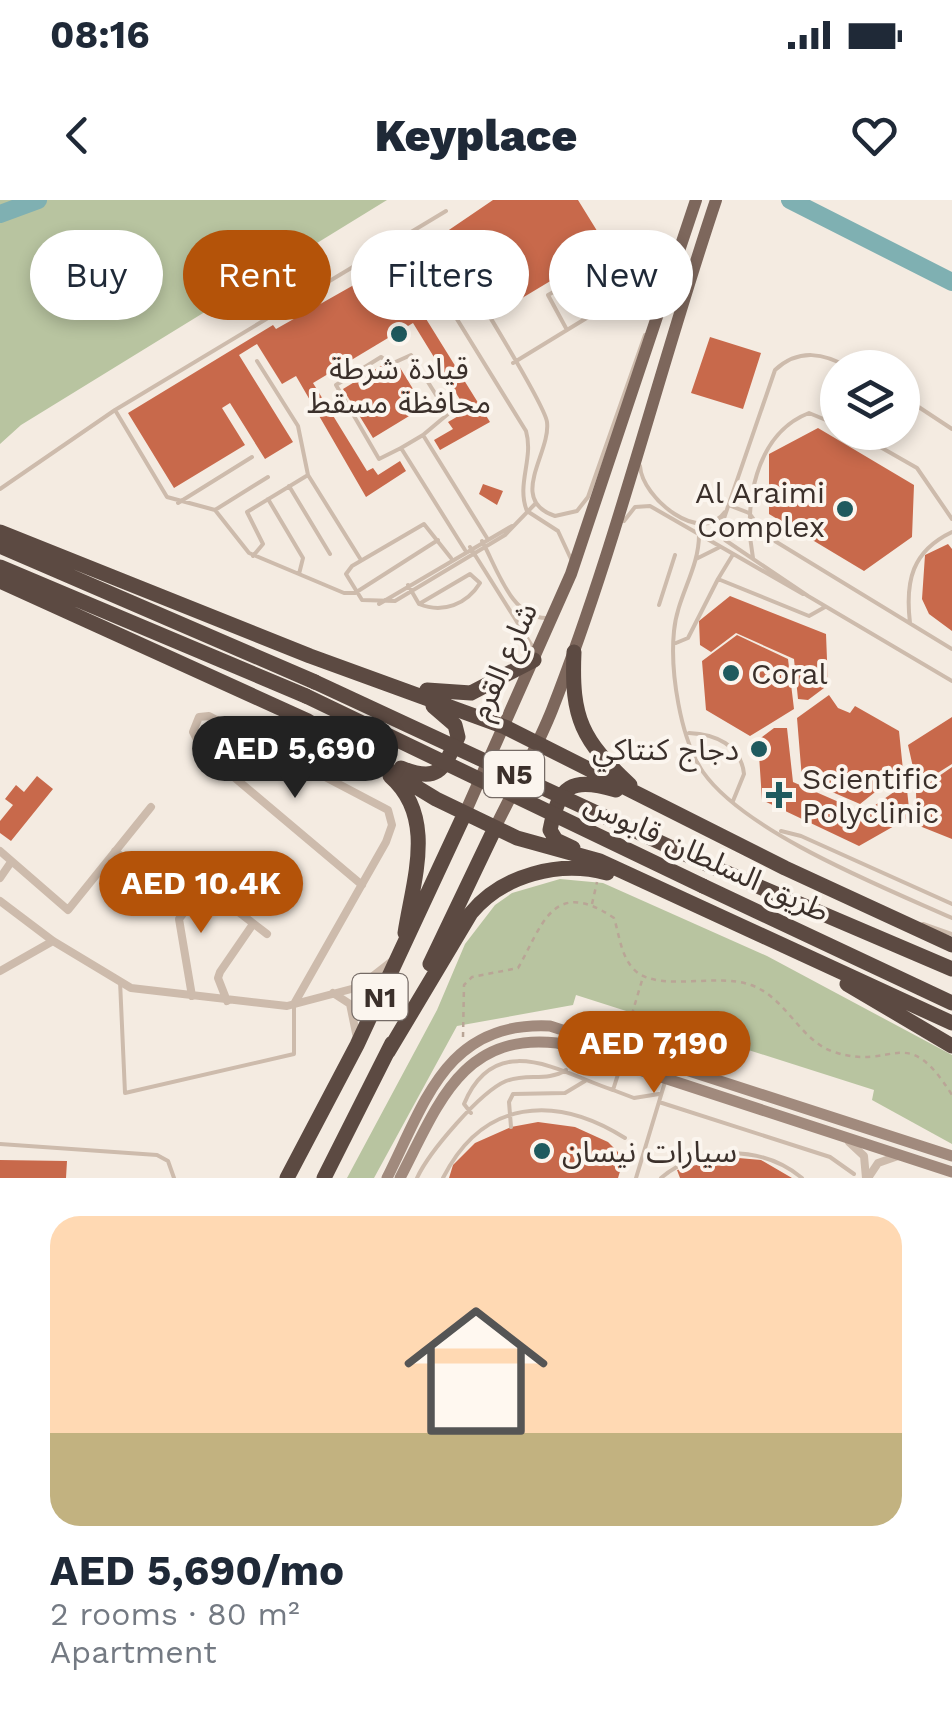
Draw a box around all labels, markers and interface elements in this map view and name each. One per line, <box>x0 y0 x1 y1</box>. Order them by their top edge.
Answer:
text: 08:16 <box>50 13 150 57</box>
icon: back <box>50 108 105 163</box>
icon: heart <box>847 108 902 163</box>
text: Keyplace <box>375 109 577 162</box>
chip: Buy <box>30 230 163 320</box>
chip: Rent <box>183 230 331 320</box>
chip: Filters <box>351 230 529 320</box>
chip: New <box>549 230 693 320</box>
marker: قيادة شرطة محافظة مسقط <box>388 323 410 345</box>
map controls <box>820 350 920 450</box>
button: layers <box>820 350 920 450</box>
place label: قيادة شرطة محافظة مسقط <box>307 351 491 420</box>
place label: Al Araimi Complex <box>695 475 825 544</box>
marker: Al Araimi Complex <box>834 498 856 520</box>
street label: شارع القرم <box>462 597 549 727</box>
place label: Coral <box>751 656 828 691</box>
marker: Coral <box>720 662 742 684</box>
pin: AED 5,690 <box>181 716 409 801</box>
text: AED 5,690 <box>214 729 376 767</box>
place label: دجاج كنتاكي <box>592 732 739 772</box>
marker: دجاج كنتاكي <box>748 738 770 760</box>
road number: N5 <box>484 751 544 797</box>
place label: Scientific Polyclinic <box>802 761 939 830</box>
marker: Scientific Polyclinic <box>766 782 792 808</box>
street label: طريق السلطان قابوس <box>579 785 835 930</box>
pin: AED 10.4K <box>87 851 315 936</box>
text: AED 10.4K <box>121 864 281 902</box>
road number: N1 <box>352 974 408 1020</box>
pin: AED 7,190 <box>540 1011 768 1096</box>
text: AED 7,190 <box>580 1024 728 1062</box>
place label: سيارات نيسان <box>562 1134 737 1169</box>
marker: سيارات نيسان <box>531 1140 553 1162</box>
icon: home <box>386 1281 566 1461</box>
text: AED 5,690/mo <box>50 1546 344 1595</box>
text: 2 rooms · 80 m² <box>50 1595 300 1633</box>
text: Apartment <box>50 1633 217 1671</box>

